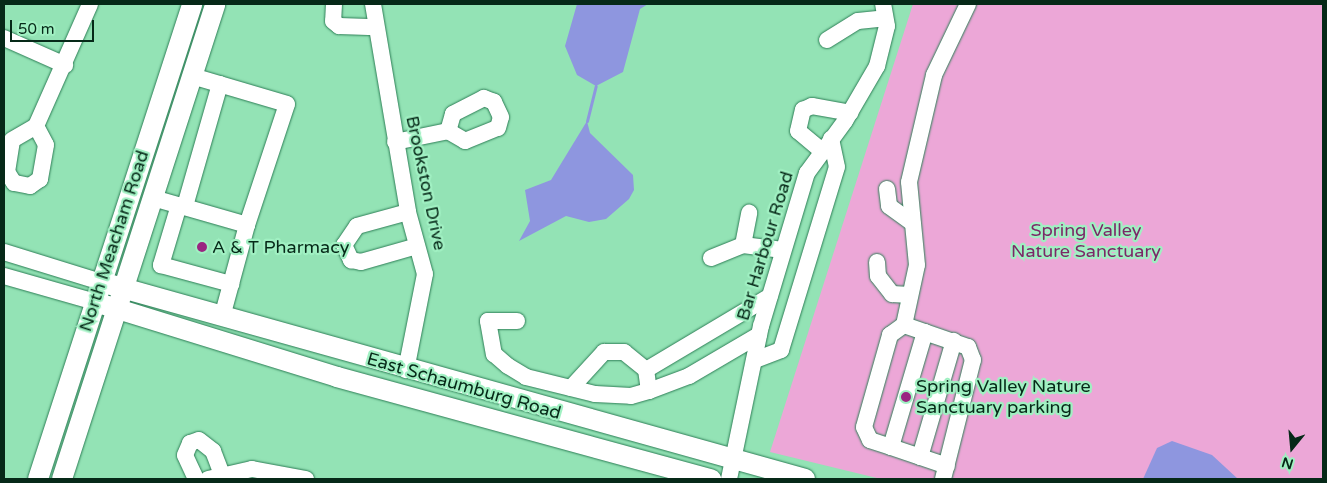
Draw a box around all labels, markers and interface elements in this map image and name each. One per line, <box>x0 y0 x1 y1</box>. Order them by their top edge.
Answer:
scale bar <box>12 10 96 42</box>
text: 50 m <box>18 20 55 38</box>
street label: Brookston Drive <box>401 114 451 252</box>
street label: North Meacham Road <box>75 148 153 334</box>
street label: Bar Harbour Road <box>732 169 798 323</box>
park label: Spring Valley Nature Sanctuary <box>1011 220 1161 262</box>
place label: A & T Pharmacy <box>212 236 349 258</box>
marker: A & T Pharmacy <box>196 241 208 253</box>
street label: East Schaumburg Road <box>364 348 564 424</box>
place label: Spring Valley Nature Sanctuary parking <box>916 376 1091 418</box>
marker: Spring Valley Nature Sanctuary parking <box>900 391 912 403</box>
north arrow <box>1267 423 1317 473</box>
text: N <box>1280 453 1295 473</box>

